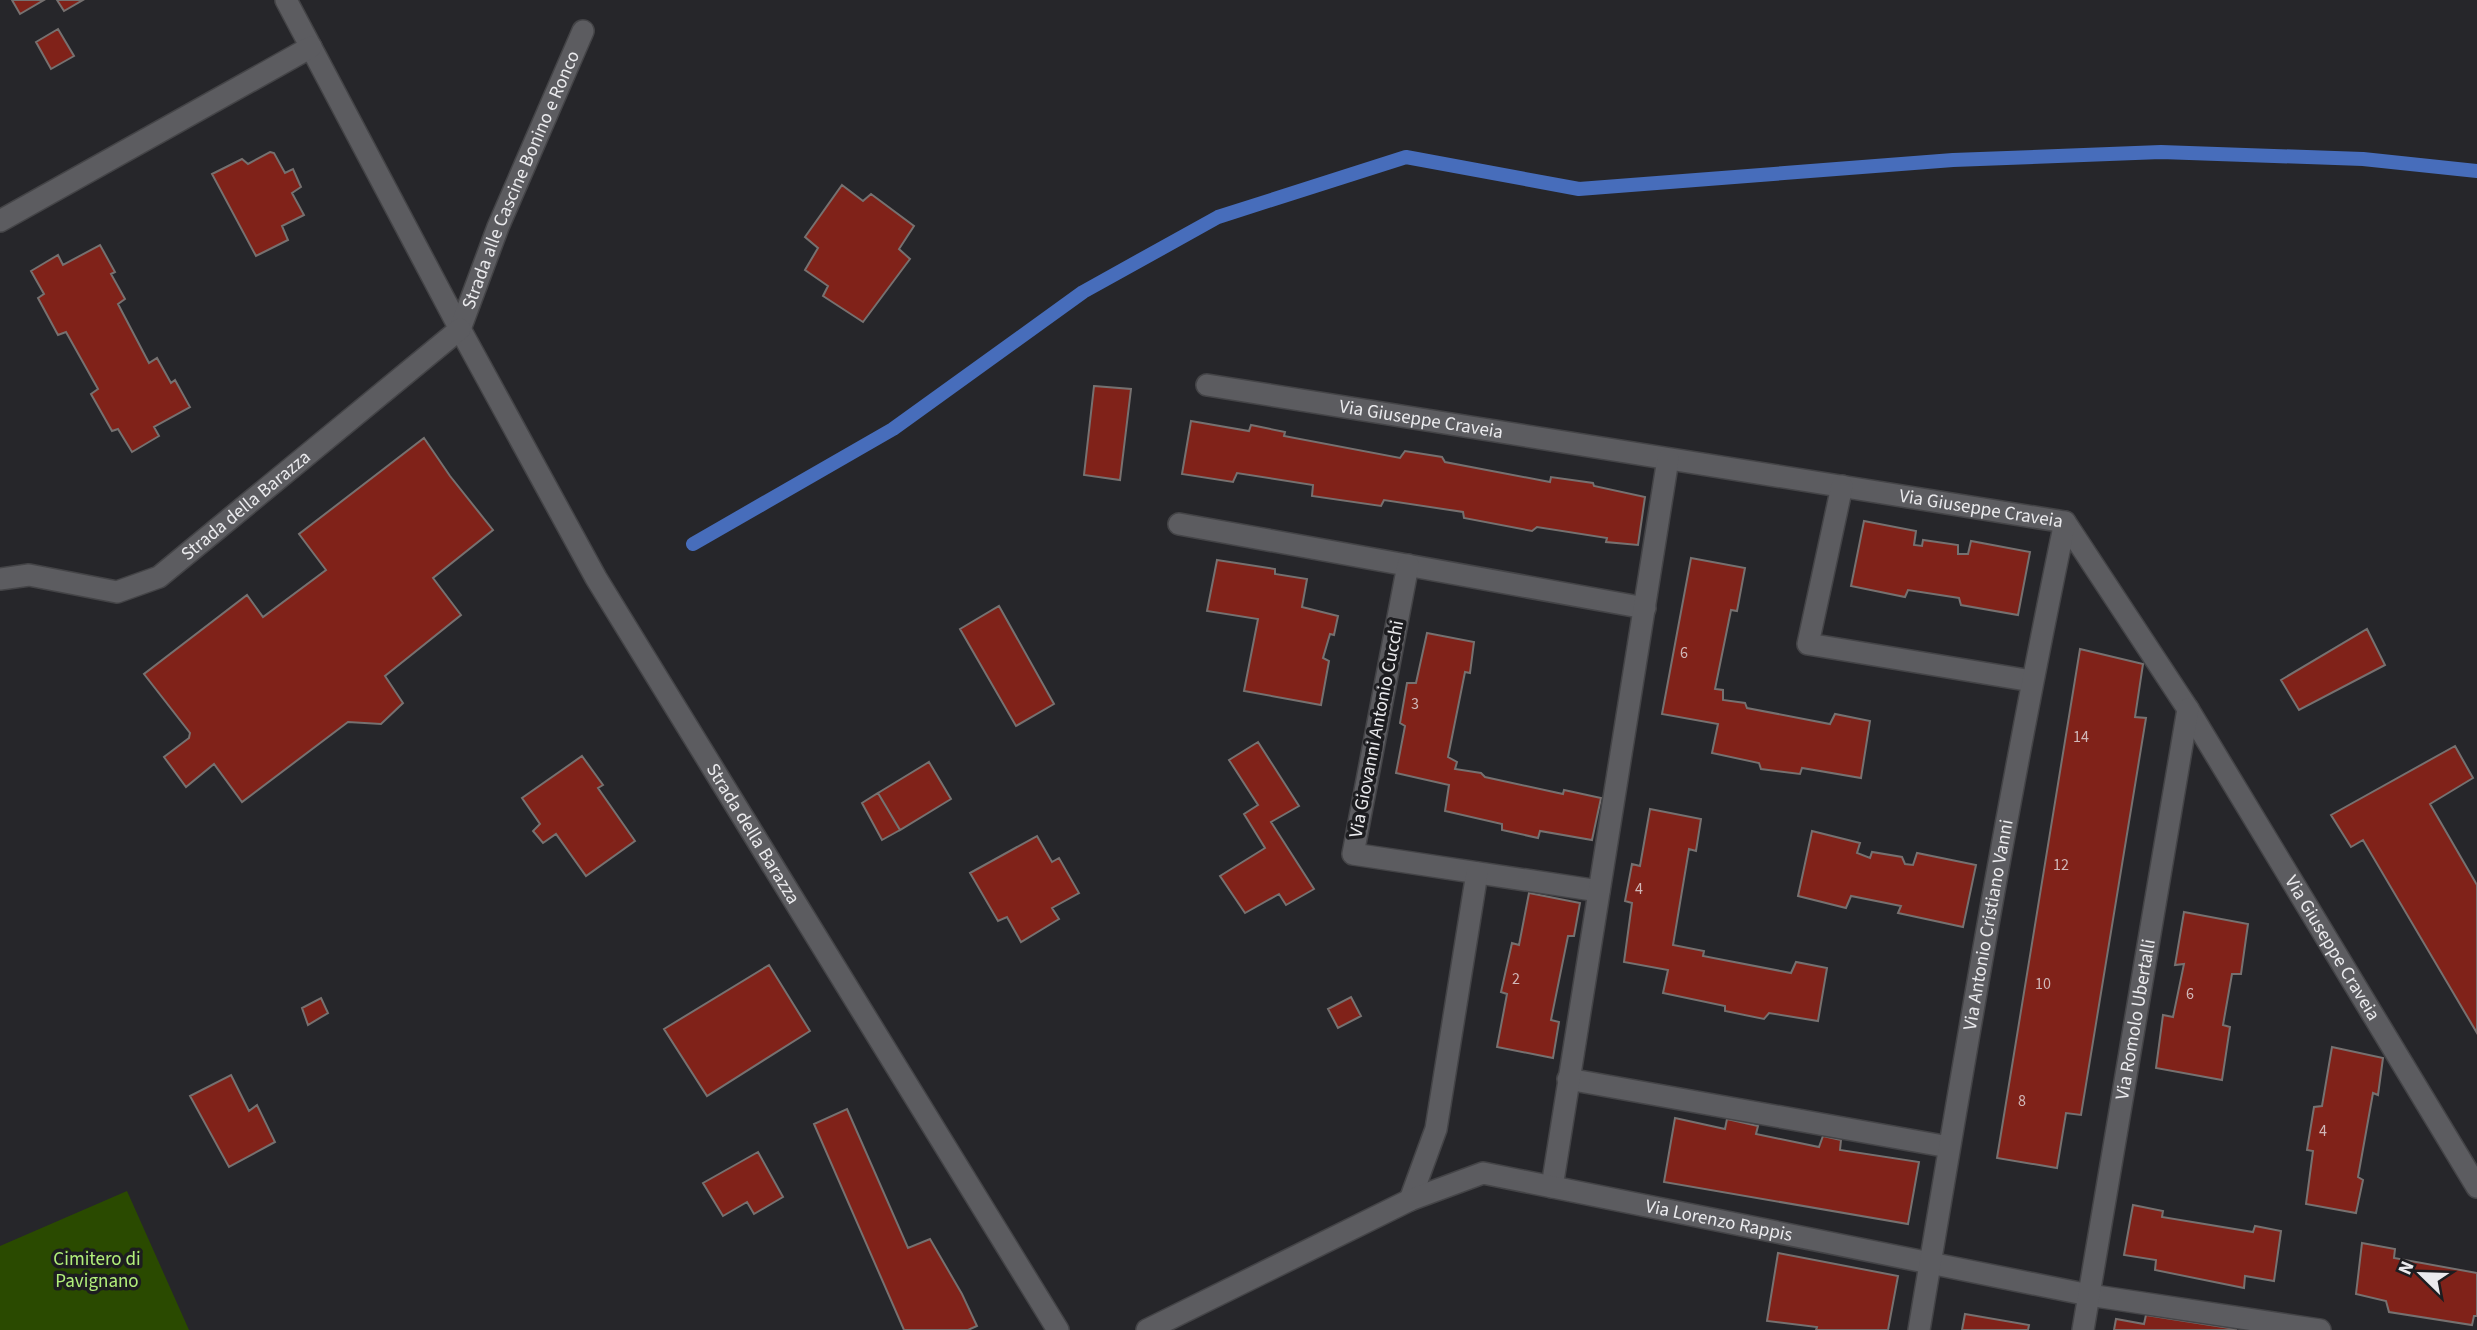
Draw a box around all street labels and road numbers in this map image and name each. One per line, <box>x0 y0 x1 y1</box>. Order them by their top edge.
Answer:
street label: Strada alle Cascine Bonino e Ronco <box>455 46 586 313</box>
street label: Via Giuseppe Craveia <box>1337 393 1505 446</box>
street label: Strada della Barazza <box>175 444 316 567</box>
street label: Via Giuseppe Craveia <box>1897 482 2065 535</box>
street label: Via Giovanni Antonio Cucchi <box>1343 618 1411 840</box>
street label: Strada della Barazza <box>700 758 807 909</box>
street label: Via Antonio Cristiano Vanni <box>1956 817 2020 1032</box>
street label: Via Giuseppe Craveia <box>2278 870 2387 1026</box>
street label: Via Romolo Ubertalli <box>2109 937 2162 1102</box>
street label: Via Lorenzo Rappis <box>1643 1193 1795 1249</box>

